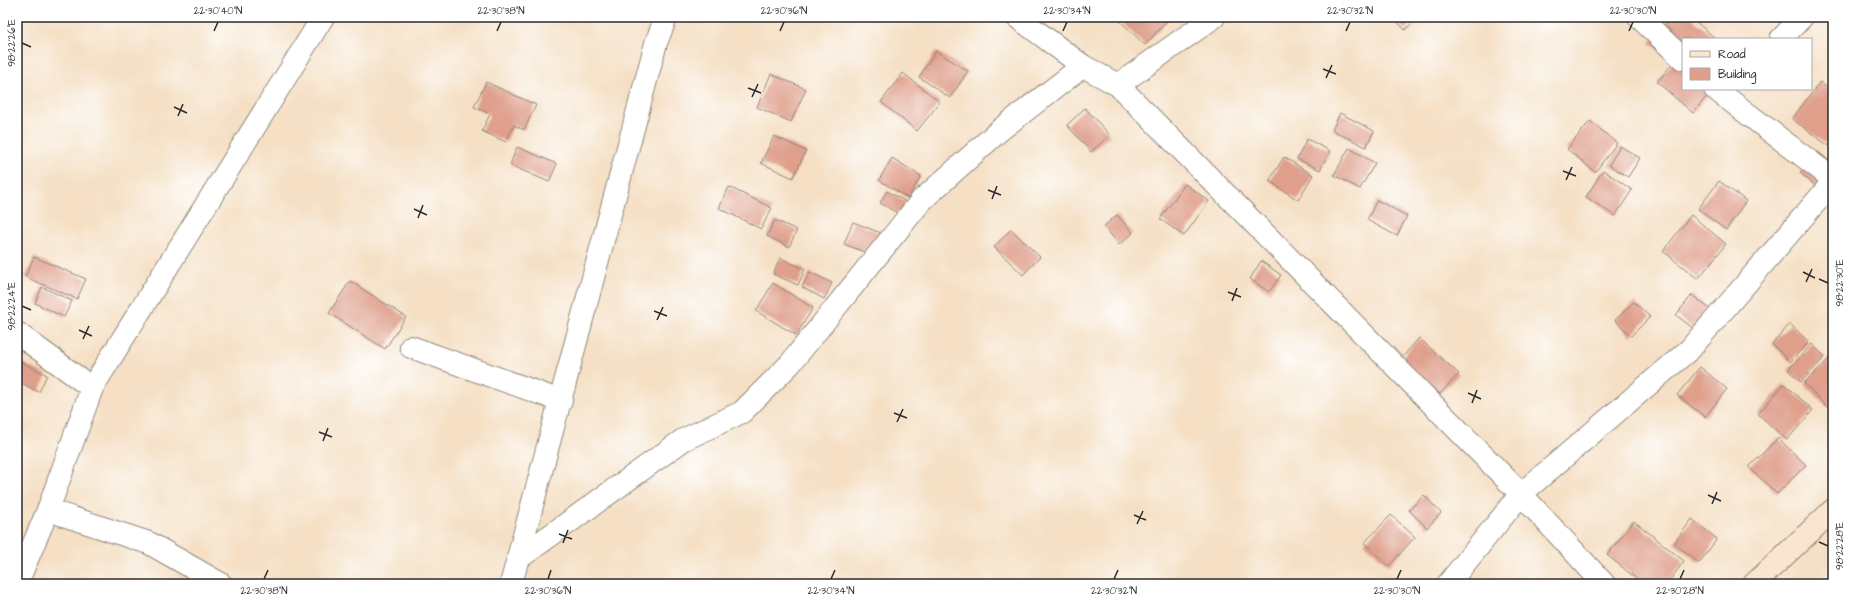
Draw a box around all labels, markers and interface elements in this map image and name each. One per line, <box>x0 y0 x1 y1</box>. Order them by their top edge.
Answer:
text: 22°30'40"N <box>194 4 242 18</box>
text: 22°30'38"N <box>478 4 524 18</box>
text: 22°30'36"N <box>761 4 807 18</box>
text: 22°30'34"N <box>1043 4 1091 18</box>
text: 22°30'32"N <box>1327 4 1373 18</box>
text: 22°30'30"N <box>1610 4 1656 18</box>
text: 98°22'26"E <box>5 19 19 67</box>
legend <box>1682 38 1812 90</box>
text: Road <box>1718 46 1746 63</box>
text: Building <box>1718 66 1756 84</box>
text: 98°22'30"E <box>1833 259 1847 307</box>
text: 98°22'24"E <box>5 282 19 330</box>
text: 98°22'28"E <box>1833 522 1847 570</box>
text: 22°30'38"N <box>241 584 287 598</box>
text: 22°30'36"N <box>525 584 571 598</box>
text: 22°30'34"N <box>807 584 855 598</box>
text: 22°30'32"N <box>1091 584 1137 598</box>
text: 22°30'30"N <box>1374 584 1420 598</box>
text: 22°30'28"N <box>1656 584 1704 598</box>

